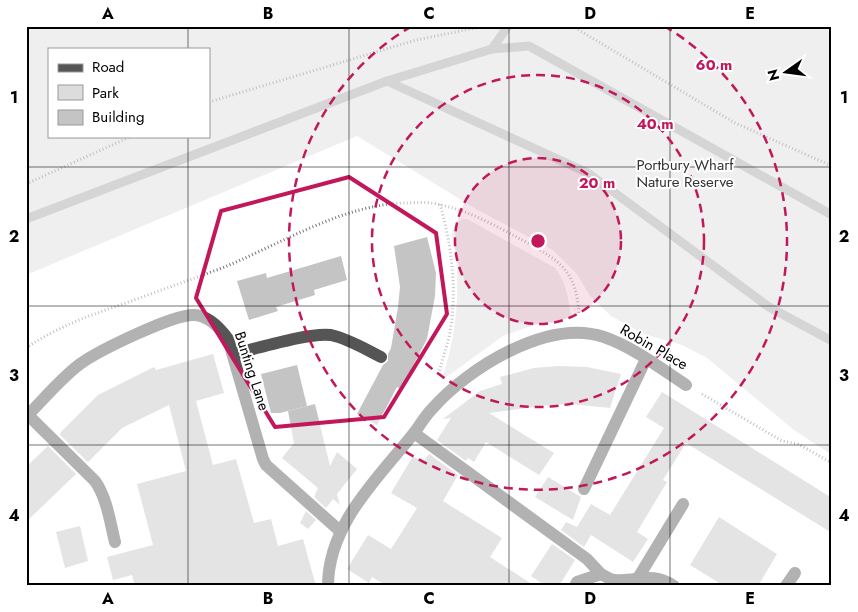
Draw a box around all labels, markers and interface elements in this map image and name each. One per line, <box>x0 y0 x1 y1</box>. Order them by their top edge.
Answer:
text: A <box>101 2 114 25</box>
text: B <box>263 2 273 25</box>
text: C <box>423 2 435 25</box>
text: D <box>584 2 596 25</box>
text: E <box>745 2 755 25</box>
legend <box>48 48 210 138</box>
north arrow <box>760 48 810 98</box>
text: 60 m <box>696 54 732 76</box>
text: Road <box>92 56 124 78</box>
text: N <box>762 67 784 83</box>
text: Park <box>92 82 119 104</box>
text: 1 <box>10 86 18 109</box>
text: 1 <box>840 86 848 109</box>
text: Building <box>92 106 144 128</box>
text: 40 m <box>636 113 674 135</box>
park label: Portbury Wharf Nature Reserve <box>636 154 734 193</box>
text: 20 m <box>579 172 615 194</box>
text: 2 <box>9 225 19 248</box>
text: 2 <box>839 225 849 248</box>
centre of rings <box>529 232 547 250</box>
street label: Robin Place <box>616 319 692 375</box>
street label: Bunting Lane <box>229 329 275 414</box>
text: 3 <box>9 364 19 387</box>
text: 3 <box>839 364 849 387</box>
text: 4 <box>8 504 20 527</box>
text: 4 <box>838 504 850 527</box>
text: A <box>101 587 114 610</box>
text: B <box>263 587 273 610</box>
text: C <box>423 587 435 610</box>
text: D <box>584 587 596 610</box>
text: E <box>745 587 755 610</box>

